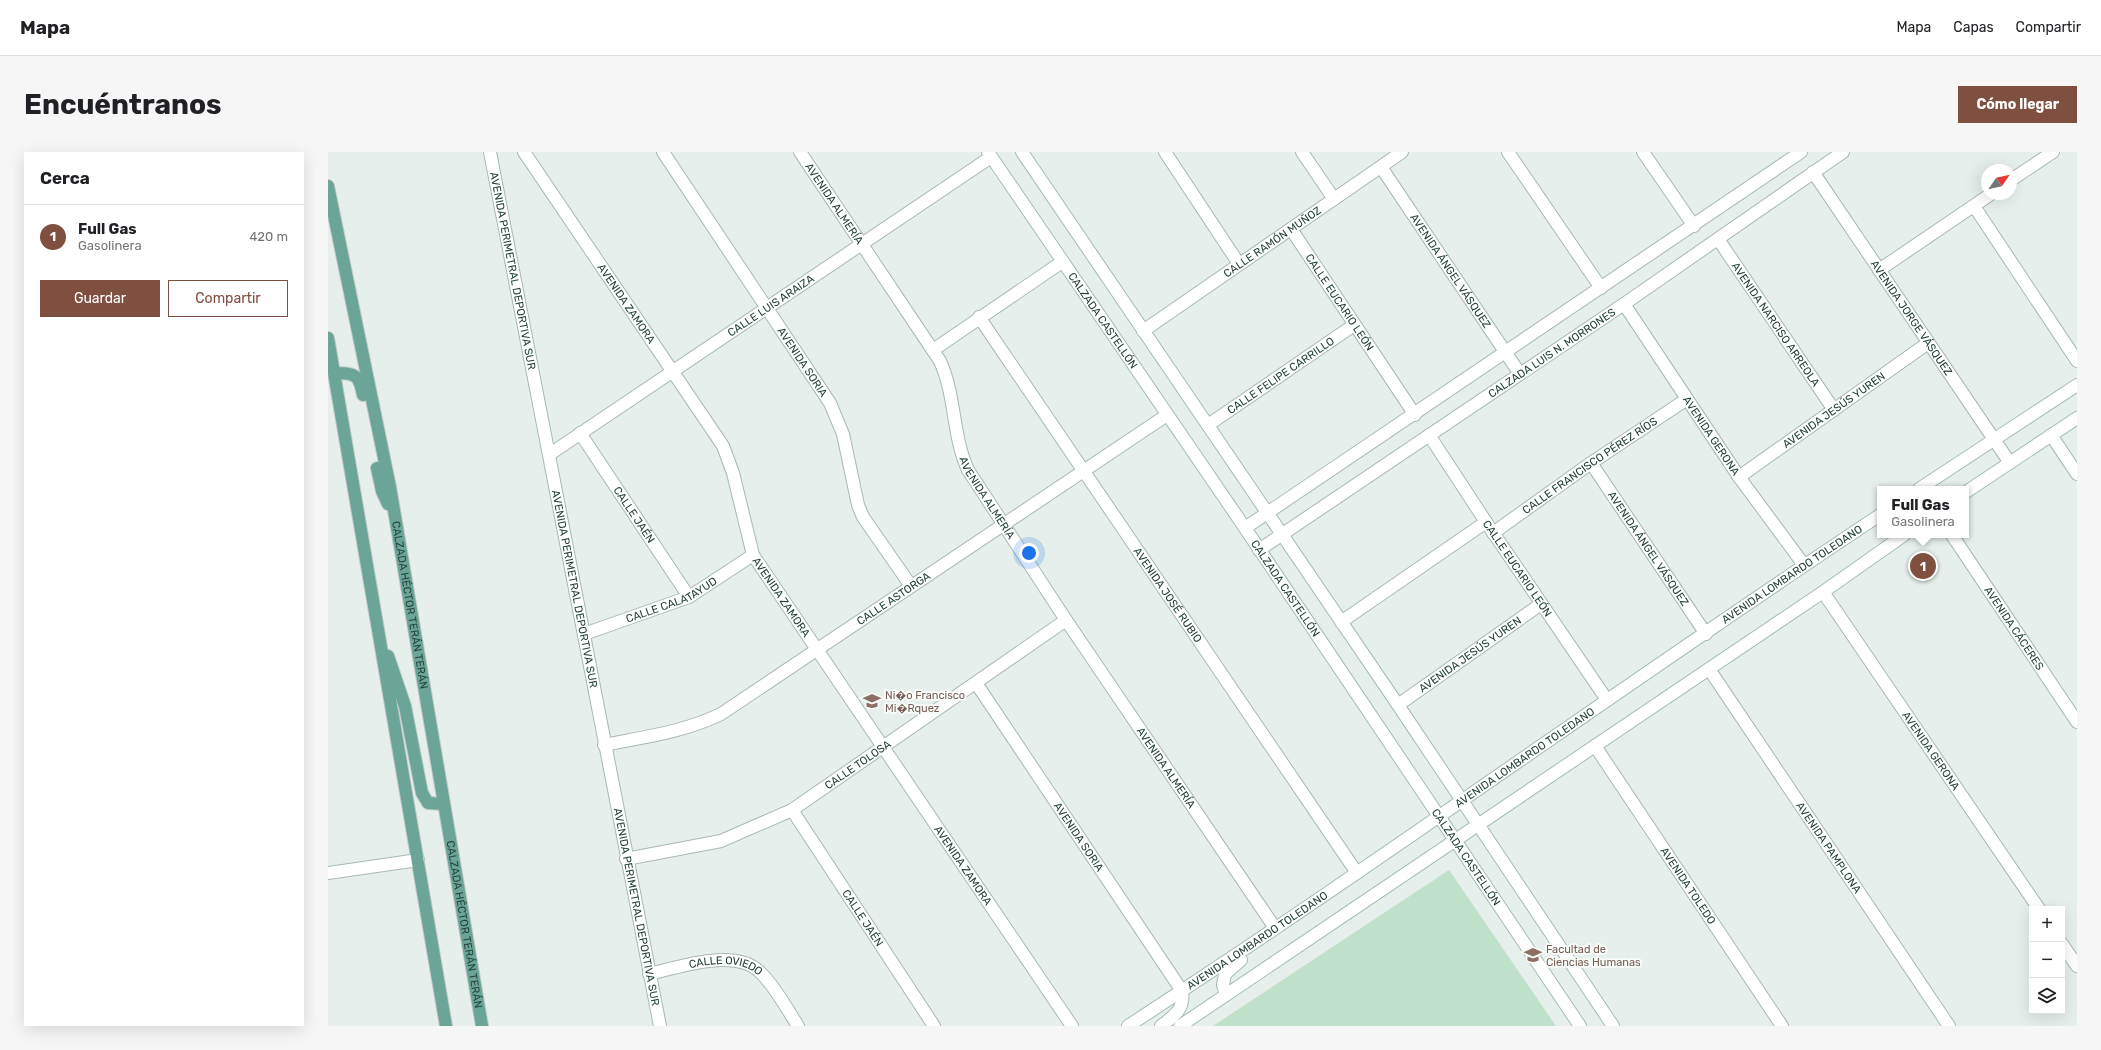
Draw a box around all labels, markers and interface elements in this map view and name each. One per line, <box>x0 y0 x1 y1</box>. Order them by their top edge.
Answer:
text: Mapa <box>20 16 70 39</box>
text: Mapa <box>1896 19 1931 36</box>
text: Capas <box>1953 19 1994 36</box>
text: Compartir <box>2016 19 2081 36</box>
button: Cómo llegar <box>1958 86 2077 123</box>
text: Encuéntranos <box>24 88 222 121</box>
street label: AVENIDA ALMERÍA <box>803 160 867 247</box>
north arrow <box>1981 164 2017 200</box>
text: Cerca <box>40 168 90 188</box>
street label: AVENIDA PERIMETRAL DEPORTIVA SUR <box>488 171 539 371</box>
street label: CALLE RAMÓN MUÑOZ <box>1221 203 1324 280</box>
street label: AVENIDA ÁNGEL VÁSQUEZ <box>1408 211 1494 331</box>
text: Full Gas <box>78 220 137 238</box>
text: 1 <box>50 229 56 244</box>
text: 420 m <box>249 229 288 244</box>
text: Gasolinera <box>78 238 142 253</box>
street label: CALLE EUCARIO LEÓN <box>1303 251 1377 353</box>
street label: AVENIDA JORGE VÁSQUEZ <box>1868 258 1955 378</box>
street label: AVENIDA NARCISO ARREOLA <box>1729 260 1823 389</box>
street label: AVENIDA ZAMORA <box>595 261 658 346</box>
street label: CALZADA CASTELLÓN <box>1066 270 1141 371</box>
street label: CALLE LUIS ARAIZA <box>725 271 817 339</box>
button: Guardar <box>40 280 160 317</box>
button: Compartir <box>168 280 288 317</box>
street label: CALZADA LUIS N. MORRONES <box>1486 305 1618 400</box>
street label: AVENIDA SORIA <box>775 325 831 399</box>
street label: CALLE FELIPE CARRILLO <box>1225 334 1337 417</box>
street label: AVENIDA JESÚS YUREN <box>1780 369 1887 451</box>
street label: AVENIDA GERONA <box>1680 393 1743 478</box>
street label: CALLE FRANCISCO PÉREZ RÍOS <box>1520 414 1660 517</box>
street label: AVENIDA ALMERÍA <box>957 455 1018 542</box>
street label: CALLE JAÉN <box>611 484 658 545</box>
popup <box>1877 486 1969 538</box>
street label: AVENIDA PERIMETRAL DEPORTIVA SUR <box>549 489 601 689</box>
street label: AVENIDA ÁNGEL VÁSQUEZ <box>1605 489 1692 608</box>
text: Full Gas <box>1891 496 1950 514</box>
text: Gasolinera <box>1891 514 1955 529</box>
street label: CALLE EUCARIO LEÓN <box>1480 518 1555 619</box>
street label: CALZADA HÉCTOR TERÁN TERÁN <box>389 520 431 690</box>
street label: AVENIDA LOMBARDO TOLEDANO <box>1719 522 1865 626</box>
street label: CALZADA CASTELLÓN <box>1248 537 1323 639</box>
your location <box>1019 543 1039 563</box>
street label: AVENIDA JOSÉ RUBIO <box>1131 545 1205 645</box>
pin: 1 <box>1910 551 1936 581</box>
street label: AVENIDA ZAMORA <box>750 555 813 640</box>
street label: CALLE ASTORGA <box>854 569 933 628</box>
street label: CALLE CALATAYUD <box>624 574 719 625</box>
street label: AVENIDA CÁCERES <box>1982 584 2047 673</box>
street label: AVENIDA JESÚS YUREN <box>1416 614 1524 695</box>
place label: Ni�o Francisco Mi�Rquez <box>885 689 965 715</box>
school or university icon: Ni�o Francisco Mi�Rquez <box>862 691 882 711</box>
street label: AVENIDA LOMBARDO TOLEDANO <box>1452 705 1597 810</box>
street label: AVENIDA GERONA <box>1900 709 1963 793</box>
street label: AVENIDA ALMERÍA <box>1134 725 1199 811</box>
street label: CALLE TOLOSA <box>822 737 894 792</box>
street label: AVENIDA PAMPLONA <box>1794 799 1865 896</box>
street label: AVENIDA SORIA <box>1051 800 1107 874</box>
street label: CALZADA CASTELLÓN <box>1429 806 1503 908</box>
street label: AVENIDA PERIMETRAL DEPORTIVA SUR <box>611 807 662 1007</box>
street label: AVENIDA ZAMORA <box>932 823 995 908</box>
street label: CALZADA HÉCTOR TERÁN TERÁN <box>444 839 485 1009</box>
street label: AVENIDA TOLEDO <box>1658 845 1719 927</box>
street label: CALLE JAÉN <box>840 887 886 948</box>
street label: AVENIDA LOMBARDO TOLEDANO <box>1184 888 1330 992</box>
map controls <box>2029 906 2065 1014</box>
button: + <box>2029 906 2065 942</box>
button: − <box>2029 942 2065 978</box>
place label: Facultad de Ciencias Humanas <box>1546 943 1641 969</box>
school or university icon: Facultad de Ciencias Humanas <box>1523 945 1543 965</box>
street label: CALLE OVIEDO <box>688 953 765 978</box>
button: layers <box>2029 978 2065 1014</box>

